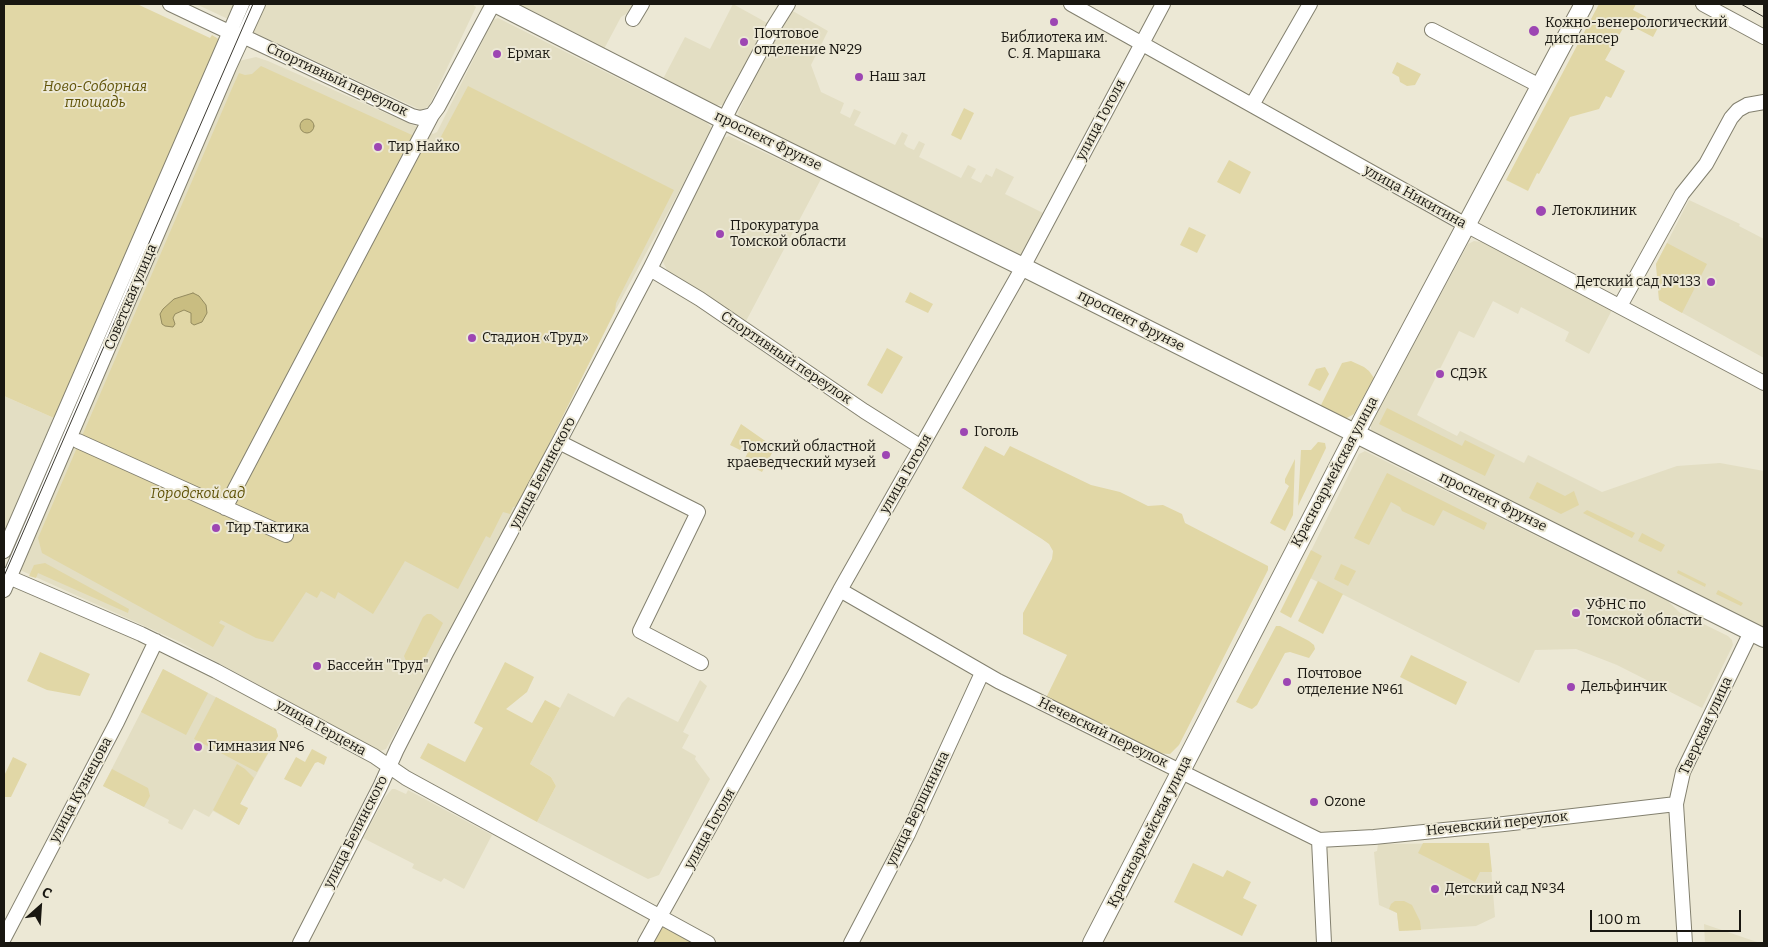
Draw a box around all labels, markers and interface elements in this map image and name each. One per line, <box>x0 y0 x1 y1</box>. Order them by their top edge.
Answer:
place label: Кожно-венерологический диспансер <box>1545 15 1728 48</box>
marker: Библиотека им. С. Я. Маршака <box>1048 16 1060 28</box>
marker: Кожно-венерологический диспансер <box>1527 24 1541 38</box>
place label: Почтовое отделение №29 <box>754 26 862 58</box>
place label: Библиотека им. С. Я. Маршака <box>1001 30 1107 62</box>
marker: Почтовое отделение №29 <box>738 36 750 48</box>
street label: Спортивный переулок <box>263 40 411 120</box>
place label: Ермак <box>507 46 550 62</box>
marker: Ермак <box>491 48 503 60</box>
place label: Наш зал <box>869 69 926 85</box>
marker: Наш зал <box>853 71 865 83</box>
street label: улица Гоголя <box>1073 77 1129 163</box>
park label: Ново-Соборная площадь <box>43 79 147 111</box>
street label: проспект Фрунзе <box>711 108 825 174</box>
place label: Тир Найко <box>388 139 460 155</box>
marker: Тир Найко <box>372 141 384 153</box>
street label: улица Никитина <box>1361 162 1469 232</box>
place label: Летоклиник <box>1552 203 1637 219</box>
marker: Летоклиник <box>1534 204 1548 218</box>
place label: Прокуратура Томской области <box>730 218 846 250</box>
marker: Прокуратура Томской области <box>714 228 726 240</box>
street label: Советская улица <box>101 242 161 352</box>
place label: Детский сад №133 <box>1576 274 1701 290</box>
marker: Детский сад №133 <box>1705 276 1717 288</box>
street label: проспект Фрунзе <box>1075 287 1187 355</box>
street label: Спортивный переулок <box>717 308 855 408</box>
place label: Стадион «Труд» <box>482 330 589 346</box>
marker: Стадион «Труд» <box>466 332 478 344</box>
place label: СДЭК <box>1450 366 1487 382</box>
marker: СДЭК <box>1434 368 1446 380</box>
street label: Красноармейская улица <box>1288 394 1382 550</box>
street label: улица Белинского <box>506 414 580 532</box>
place label: Гоголь <box>974 424 1018 440</box>
marker: Гоголь <box>958 426 970 438</box>
street label: улица Гоголя <box>876 431 936 517</box>
place label: Томский областной краеведческий музей <box>727 439 876 472</box>
marker: Томский областной краеведческий музей <box>880 449 892 461</box>
street label: проспект Фрунзе <box>1436 469 1550 535</box>
park label: Городской сад <box>151 486 245 502</box>
place label: Тир Тактика <box>226 520 309 536</box>
marker: Тир Тактика <box>210 522 222 534</box>
place label: УФНС по Томской области <box>1586 597 1702 630</box>
marker: УФНС по Томской области <box>1570 607 1582 619</box>
place label: Бассейн "Труд" <box>327 658 429 674</box>
marker: Бассейн "Труд" <box>311 660 323 672</box>
place label: Почтовое отделение №61 <box>1297 666 1403 699</box>
street label: Тверская улица <box>1676 674 1736 778</box>
marker: Почтовое отделение №61 <box>1281 676 1293 688</box>
place label: Дельфинчик <box>1581 679 1667 695</box>
marker: Дельфинчик <box>1565 681 1577 693</box>
street label: Нечевский переулок <box>1035 694 1171 772</box>
street label: улица Герцена <box>273 696 369 760</box>
street label: улица Кузнецова <box>46 734 116 846</box>
place label: Гимназия №6 <box>208 739 304 755</box>
marker: Гимназия №6 <box>192 741 204 753</box>
street label: улица Вершинина <box>883 749 953 869</box>
street label: Красноармейская улица <box>1104 753 1196 911</box>
street label: улица Белинского <box>320 773 392 891</box>
street label: улица Гоголя <box>681 786 739 872</box>
place label: Ozone <box>1324 794 1366 810</box>
marker: Ozone <box>1308 796 1320 808</box>
street label: Нечевский переулок <box>1425 808 1569 840</box>
place label: Детский сад №34 <box>1445 881 1565 897</box>
north arrow <box>15 882 65 932</box>
text: С <box>39 883 54 903</box>
marker: Детский сад №34 <box>1429 883 1441 895</box>
scale bar <box>1593 900 1744 932</box>
text: 100 m <box>1598 910 1641 928</box>

